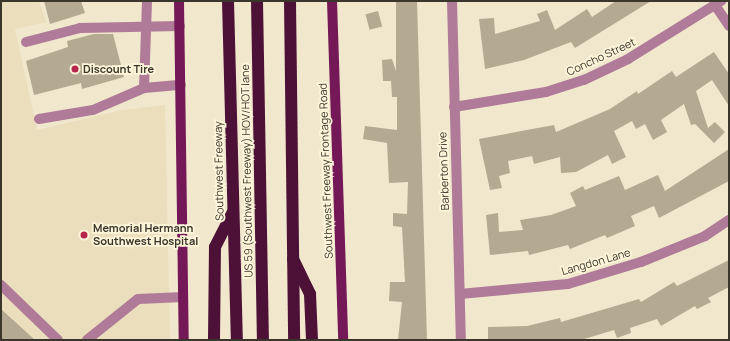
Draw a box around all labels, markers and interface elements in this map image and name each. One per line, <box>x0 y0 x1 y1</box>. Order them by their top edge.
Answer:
street label: Concho Street <box>564 35 638 79</box>
place label: Discount Tire <box>83 62 154 76</box>
marker: Discount Tire <box>70 64 80 74</box>
street label: US 59 (Southwest Freeway) HOV/HOT lane <box>239 64 255 278</box>
street label: Southwest Freeway Frontage Road <box>316 83 336 259</box>
street label: Southwest Freeway <box>212 121 226 221</box>
street label: Barberton Drive <box>436 131 452 211</box>
place label: Memorial Hermann Southwest Hospital <box>93 222 198 248</box>
marker: Memorial Hermann Southwest Hospital <box>78 229 90 241</box>
street label: Langdon Lane <box>560 246 632 278</box>

